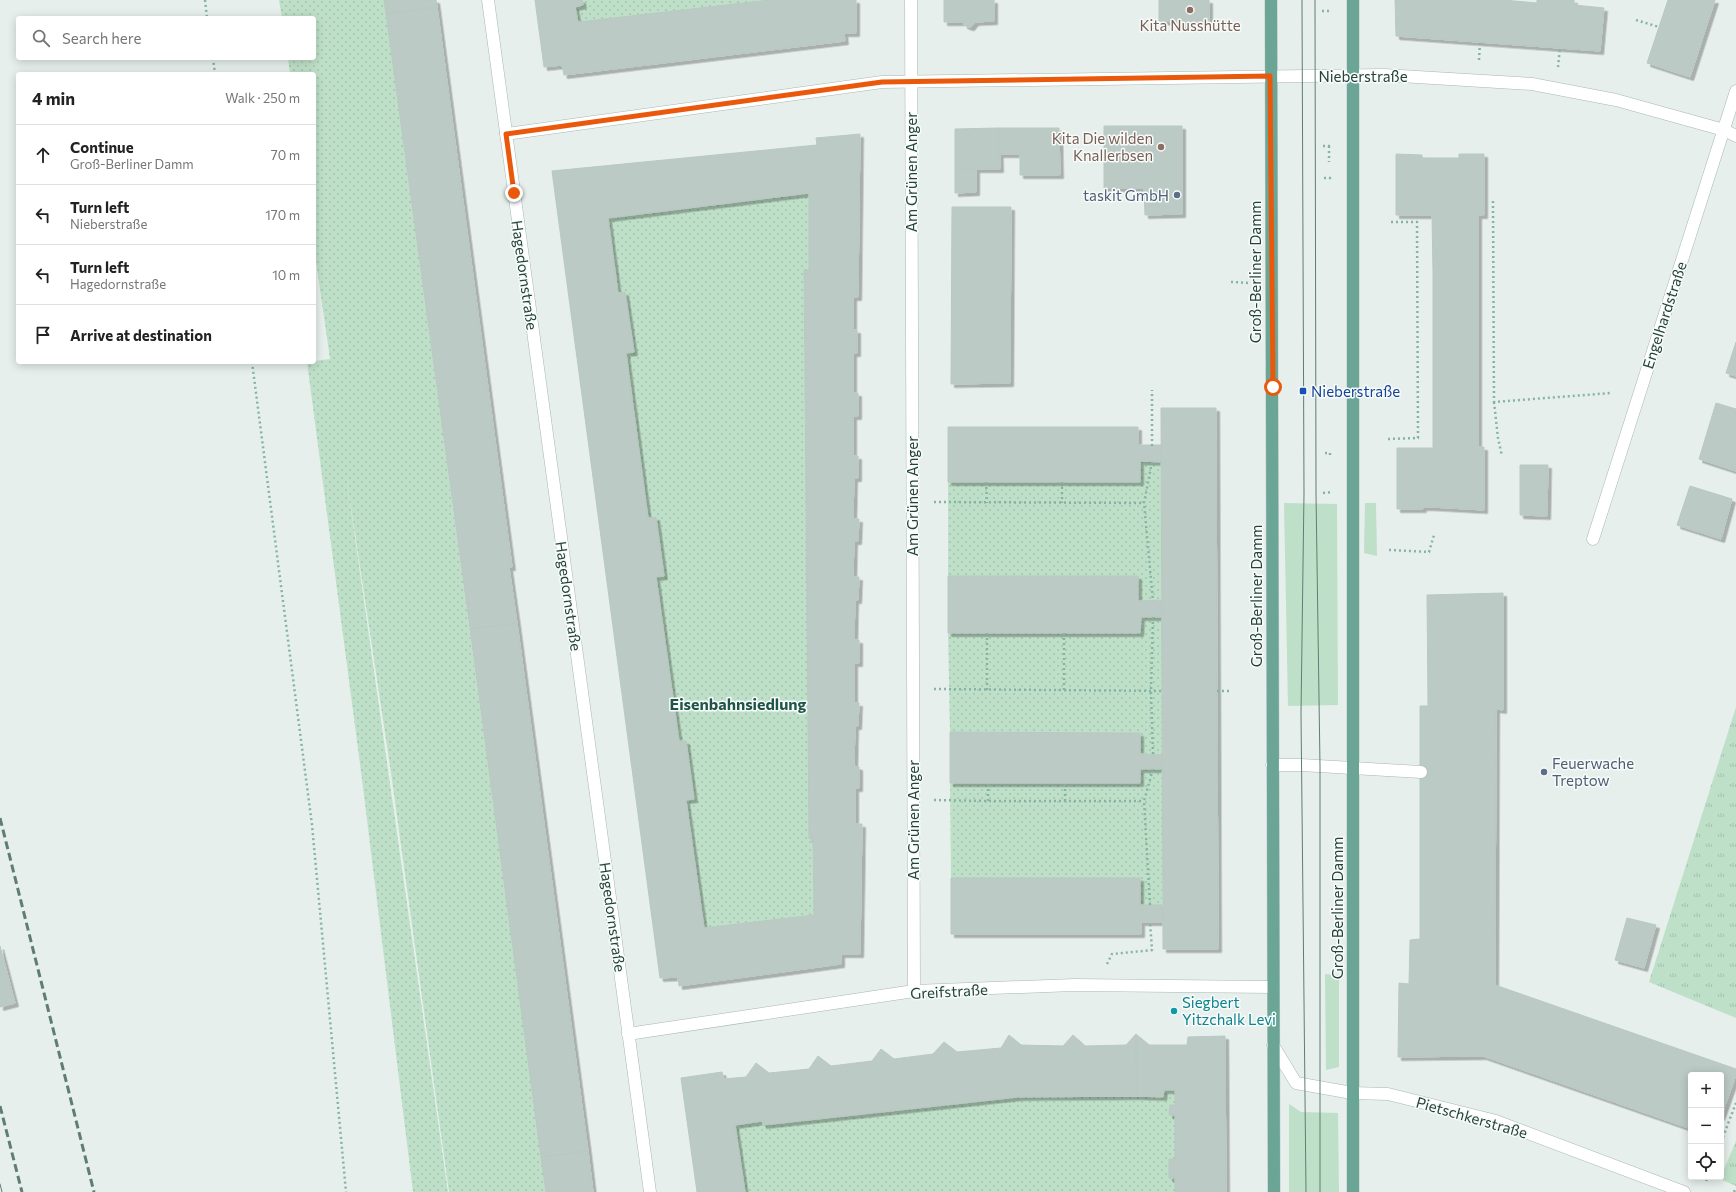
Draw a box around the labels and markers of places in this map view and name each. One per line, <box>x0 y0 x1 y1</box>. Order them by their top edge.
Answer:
marker: Kita Nusshütte <box>1185 5 1195 15</box>
place label: Kita Nusshütte <box>1139 16 1241 34</box>
place label: Kita Die wilden Knallerbsen <box>1052 129 1153 164</box>
marker: Kita Die wilden Knallerbsen <box>1156 142 1166 152</box>
place label: taskit GmbH <box>1083 186 1169 204</box>
marker: taskit GmbH <box>1172 190 1182 200</box>
place label: Nieberstraße <box>1311 382 1400 400</box>
marker: Nieberstraße <box>1298 386 1308 396</box>
place label: Feuerwache Treptow <box>1552 754 1634 789</box>
marker: Feuerwache Treptow <box>1539 767 1549 777</box>
place label: Siegbert Yitzchalk Levi <box>1182 993 1276 1028</box>
marker: Siegbert Yitzchalk Levi <box>1169 1006 1179 1016</box>

